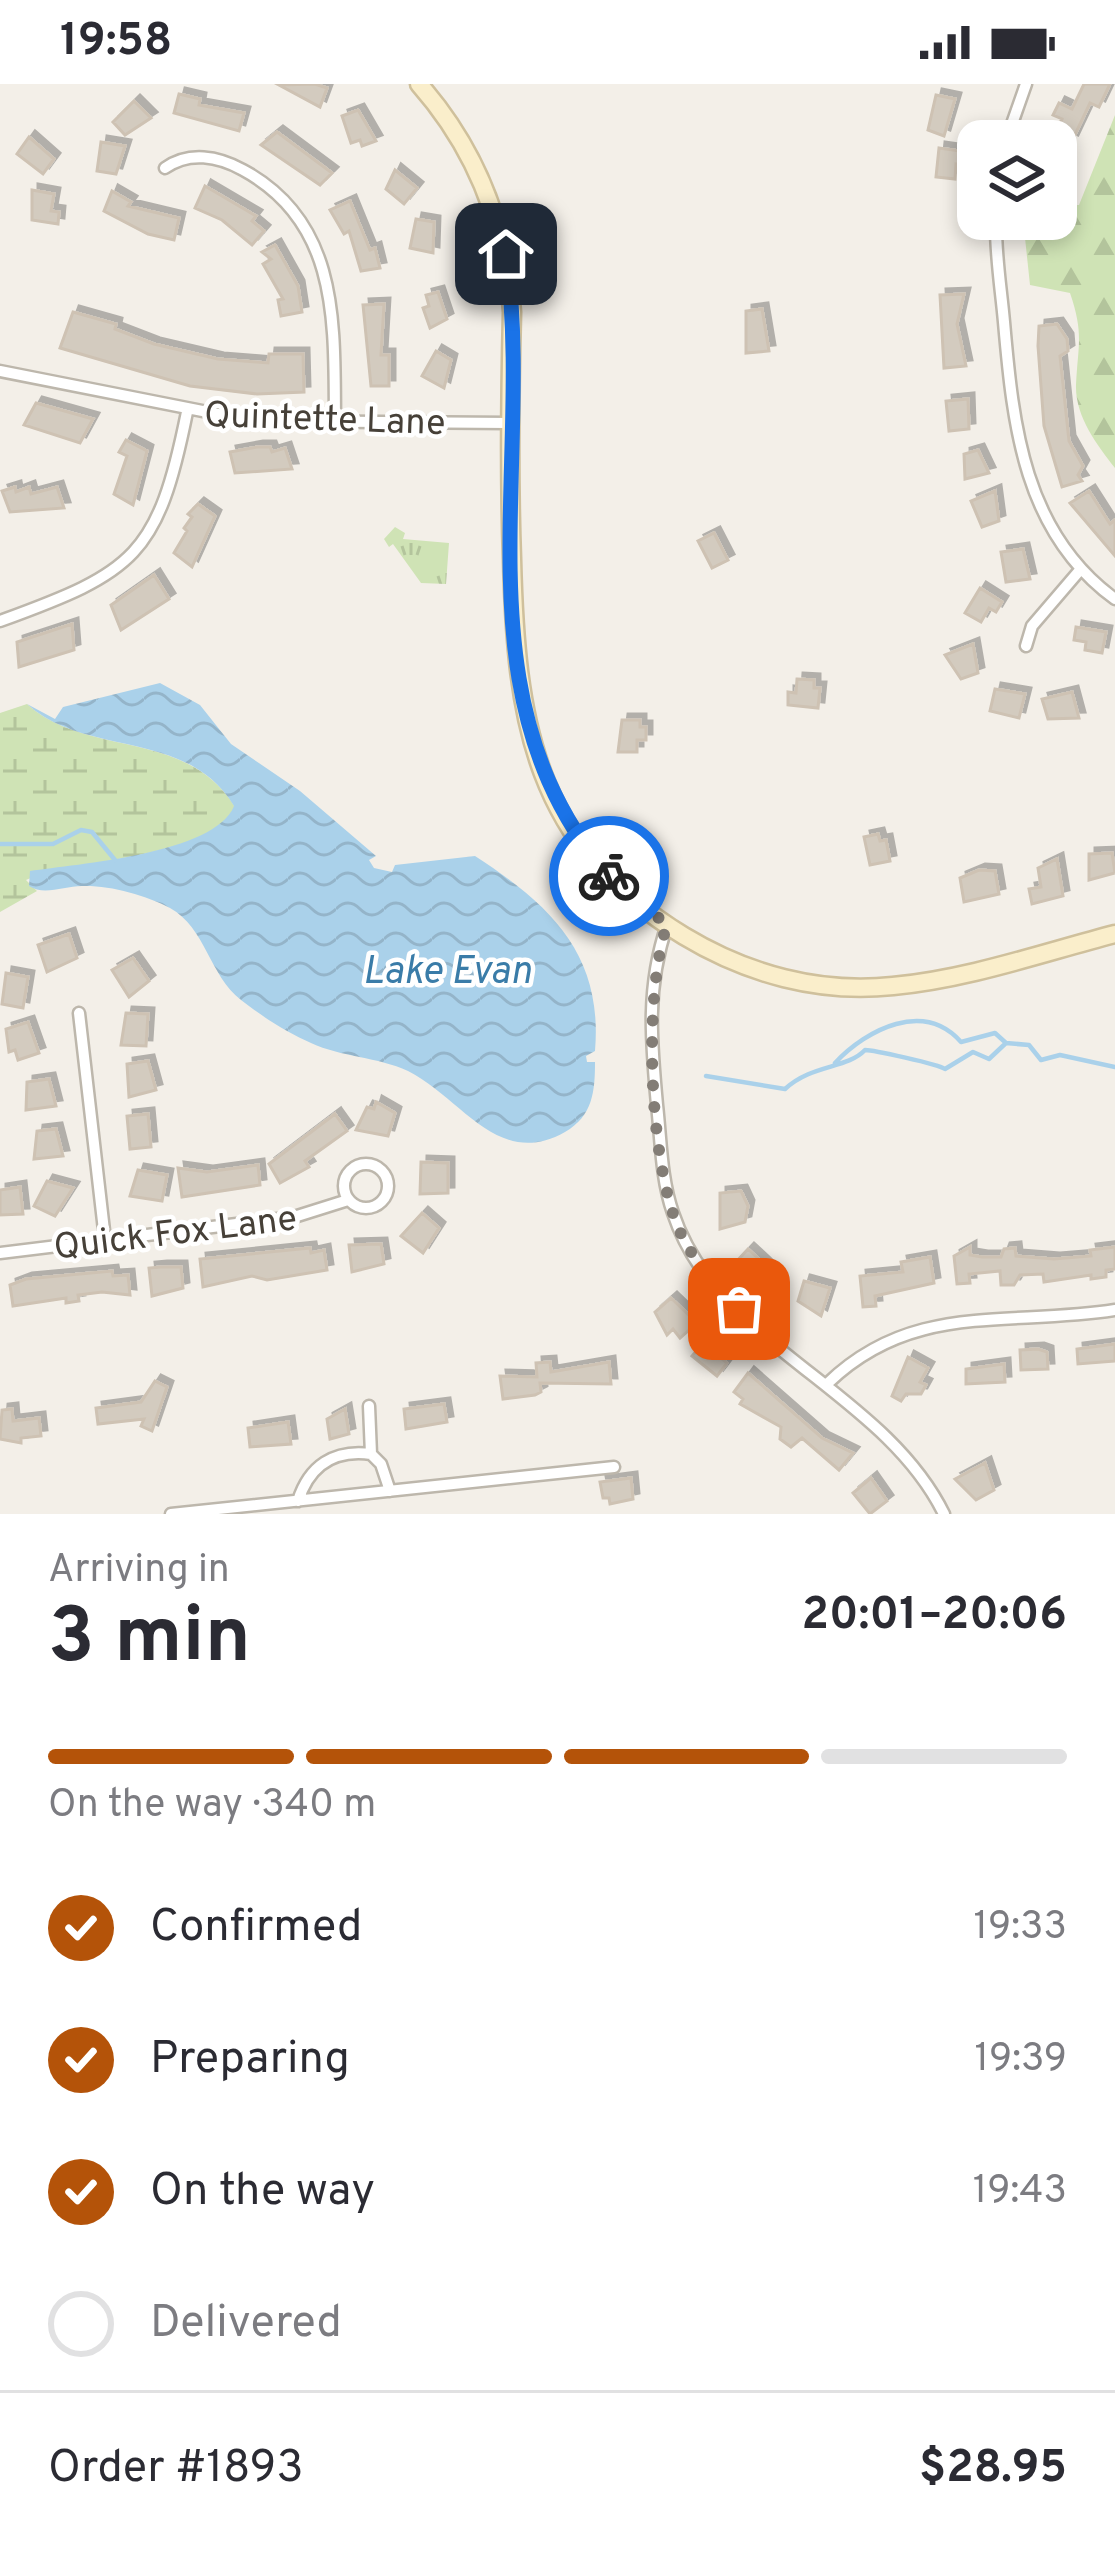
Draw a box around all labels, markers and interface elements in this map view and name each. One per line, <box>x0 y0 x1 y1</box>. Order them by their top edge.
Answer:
text: 19:58 <box>60 14 172 71</box>
map controls <box>957 120 1077 240</box>
button: layers <box>957 120 1077 240</box>
pin <box>455 203 557 305</box>
icon: home <box>473 221 539 287</box>
street label: Quintette Lane <box>203 394 446 448</box>
courier <box>549 816 669 936</box>
icon: bike <box>576 843 642 909</box>
water label: Lake Evan <box>363 949 531 998</box>
street label: Quick Fox Lane <box>51 1197 300 1273</box>
pin <box>688 1258 790 1360</box>
icon: bag <box>706 1276 772 1342</box>
text: Arriving in <box>48 1547 230 1596</box>
text: 20:01–20:06 <box>802 1588 1067 1645</box>
text: 3 min <box>48 1591 251 1690</box>
text: On the way · 340 m <box>48 1782 376 1831</box>
icon: check <box>48 1895 114 1961</box>
text: Confirmed <box>150 1900 362 1957</box>
text: 19:33 <box>973 1904 1067 1953</box>
icon: check <box>48 2027 114 2093</box>
text: Preparing <box>150 2032 350 2089</box>
text: 19:39 <box>974 2036 1067 2085</box>
icon: check <box>48 2159 114 2225</box>
text: On the way <box>150 2164 375 2221</box>
text: 19:43 <box>973 2168 1067 2217</box>
text: Delivered <box>150 2296 342 2353</box>
text: Order #1893 <box>48 2441 304 2498</box>
text: $28.95 <box>919 2441 1067 2498</box>

